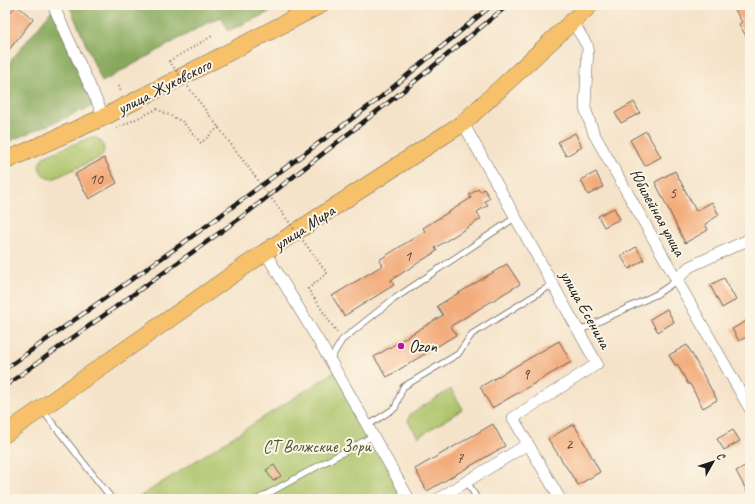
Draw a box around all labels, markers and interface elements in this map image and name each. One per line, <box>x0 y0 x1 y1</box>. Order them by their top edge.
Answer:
street label: улица Жуковского <box>113 53 216 120</box>
street label: Юбилейная улица <box>625 165 691 261</box>
house number: 10 <box>89 170 104 189</box>
house number: 5 <box>670 184 678 203</box>
street label: улица Мира <box>269 199 340 255</box>
house number: 1 <box>405 247 413 266</box>
street label: улица Есенина <box>555 266 617 354</box>
place label: Ozon <box>409 336 437 357</box>
marker: Ozon <box>396 341 406 351</box>
house number: 9 <box>523 365 531 384</box>
house number: 2 <box>566 435 574 454</box>
park label: СТ Волжские Зори <box>263 436 372 457</box>
north arrow <box>693 442 733 482</box>
house number: 7 <box>457 449 465 468</box>
text: С <box>714 449 729 463</box>

